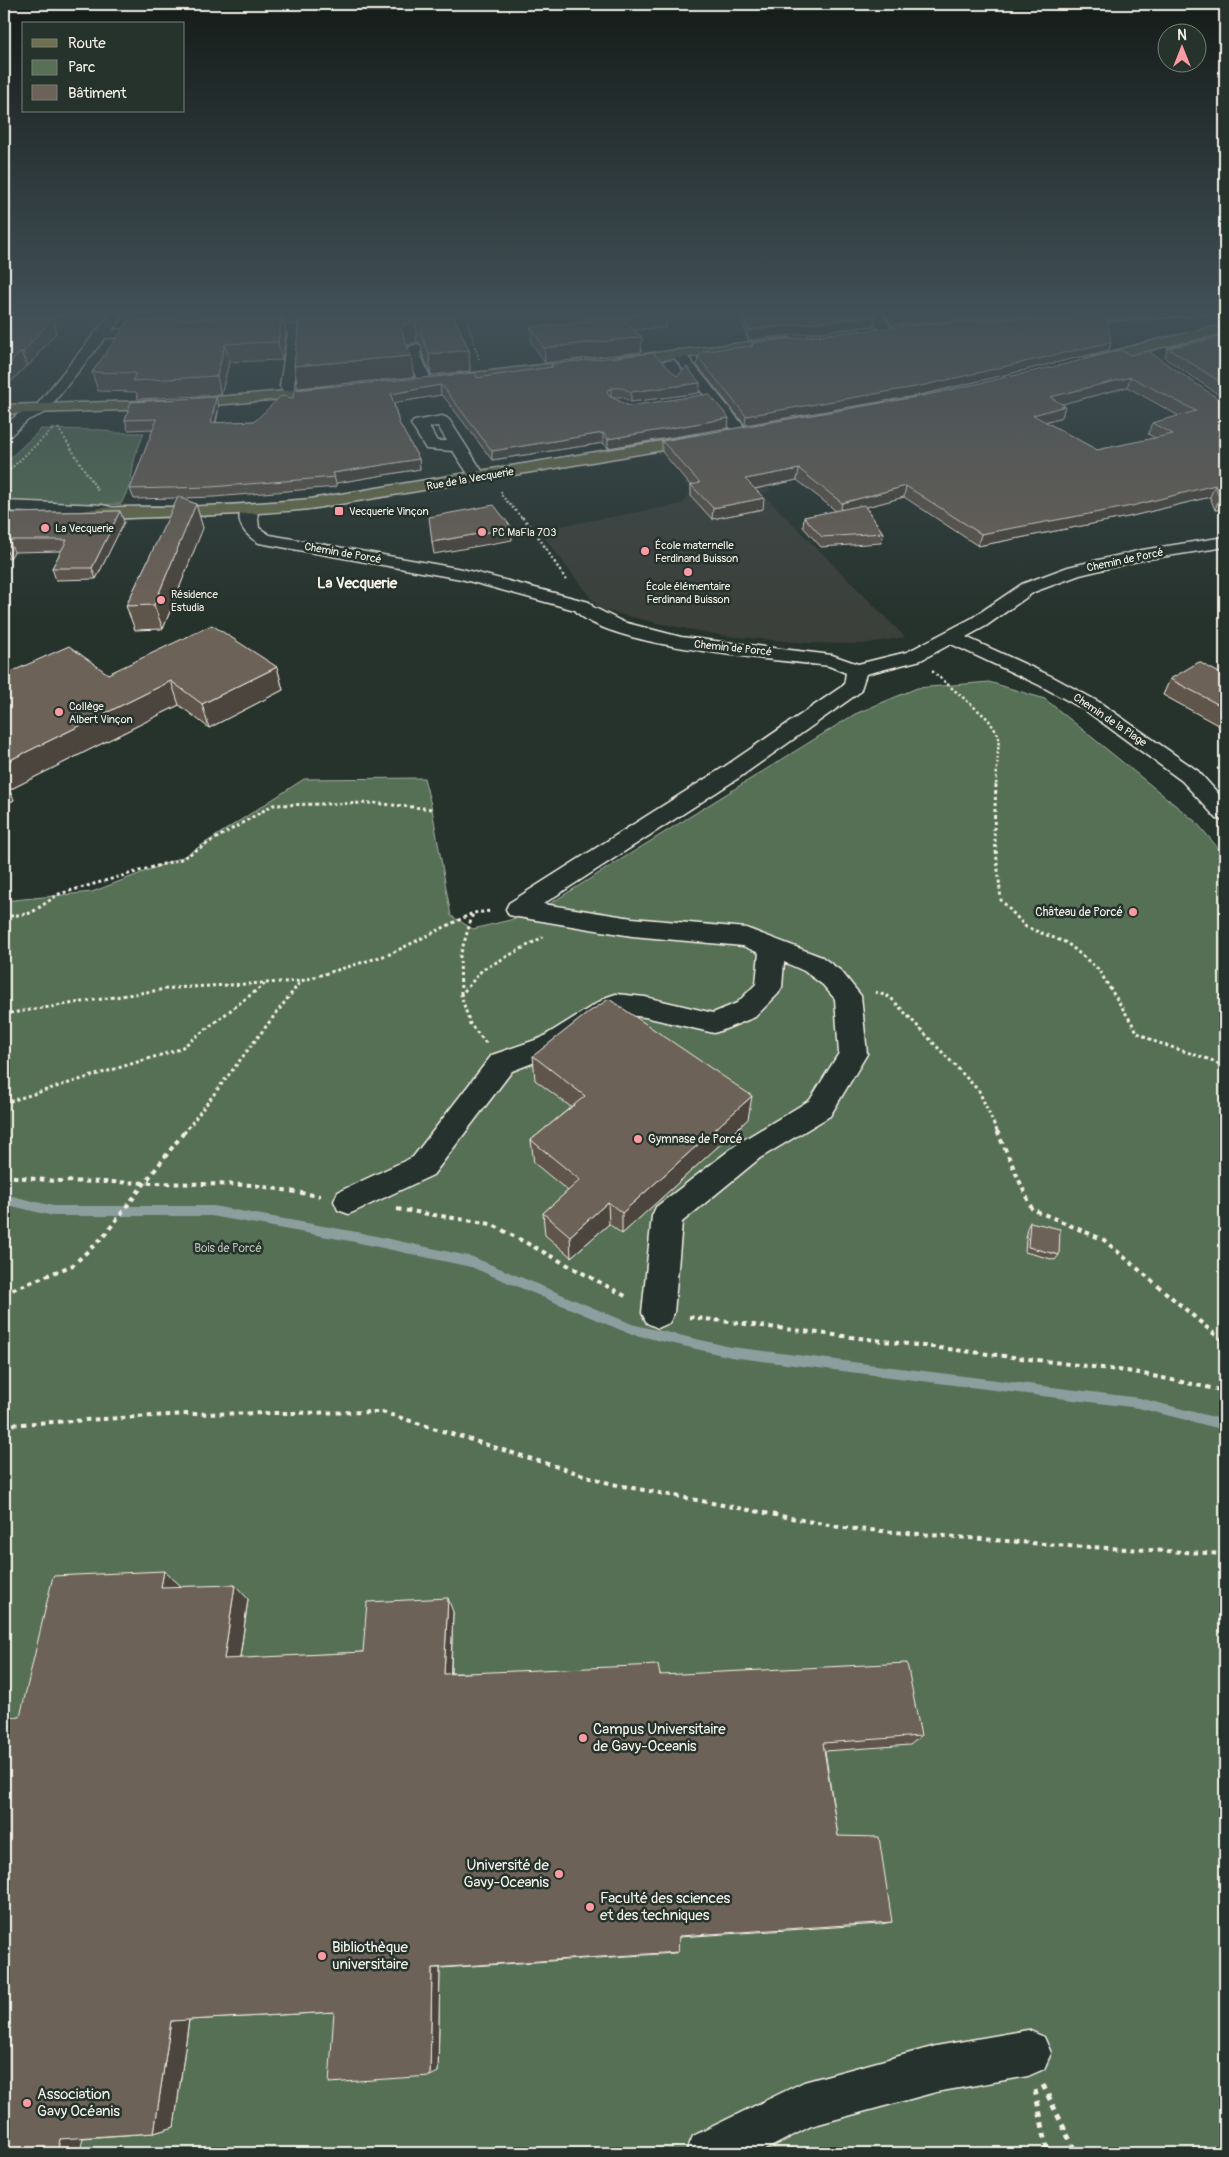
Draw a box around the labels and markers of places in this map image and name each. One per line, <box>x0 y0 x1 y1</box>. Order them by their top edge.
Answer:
marker: Vecquerie Vinçon <box>333 505 345 517</box>
place label: Vecquerie Vinçon <box>349 505 429 518</box>
marker: La Vecquerie <box>39 522 51 534</box>
place label: La Vecquerie <box>55 522 114 535</box>
marker: PC MaFla 703 <box>476 526 488 538</box>
place label: PC MaFla 703 <box>492 526 557 539</box>
place label: École maternelle Ferdinand Buisson <box>655 539 738 565</box>
marker: École maternelle Ferdinand Buisson <box>639 545 651 557</box>
marker: École élémentaire Ferdinand Buisson <box>682 566 694 578</box>
place label: École élémentaire Ferdinand Buisson <box>646 580 731 606</box>
place label: Résidence Estudia <box>171 588 219 614</box>
marker: Résidence Estudia <box>155 594 167 606</box>
place label: Collège Albert Vinçon <box>69 700 133 726</box>
marker: Collège Albert Vinçon <box>53 706 65 718</box>
place label: Château de Porcé <box>1035 905 1123 920</box>
marker: Château de Porcé <box>1127 906 1139 918</box>
place label: Gymnase de Porcé <box>648 1132 742 1147</box>
marker: Gymnase de Porcé <box>632 1133 644 1145</box>
place label: Campus Universitaire de Gavy-Oceanis <box>593 1720 726 1756</box>
marker: Campus Universitaire de Gavy-Oceanis <box>577 1732 589 1744</box>
place label: Université de Gavy-Oceanis <box>464 1856 550 1892</box>
marker: Université de Gavy-Oceanis <box>553 1868 565 1880</box>
place label: Faculté des sciences et des techniques <box>600 1889 731 1925</box>
marker: Faculté des sciences et des techniques <box>584 1901 596 1913</box>
place label: Bibliothèque universitaire <box>332 1938 409 1974</box>
marker: Bibliothèque universitaire <box>316 1950 328 1962</box>
place label: Association Gavy Océanis <box>37 2085 120 2121</box>
marker: Association Gavy Océanis <box>21 2097 33 2109</box>

